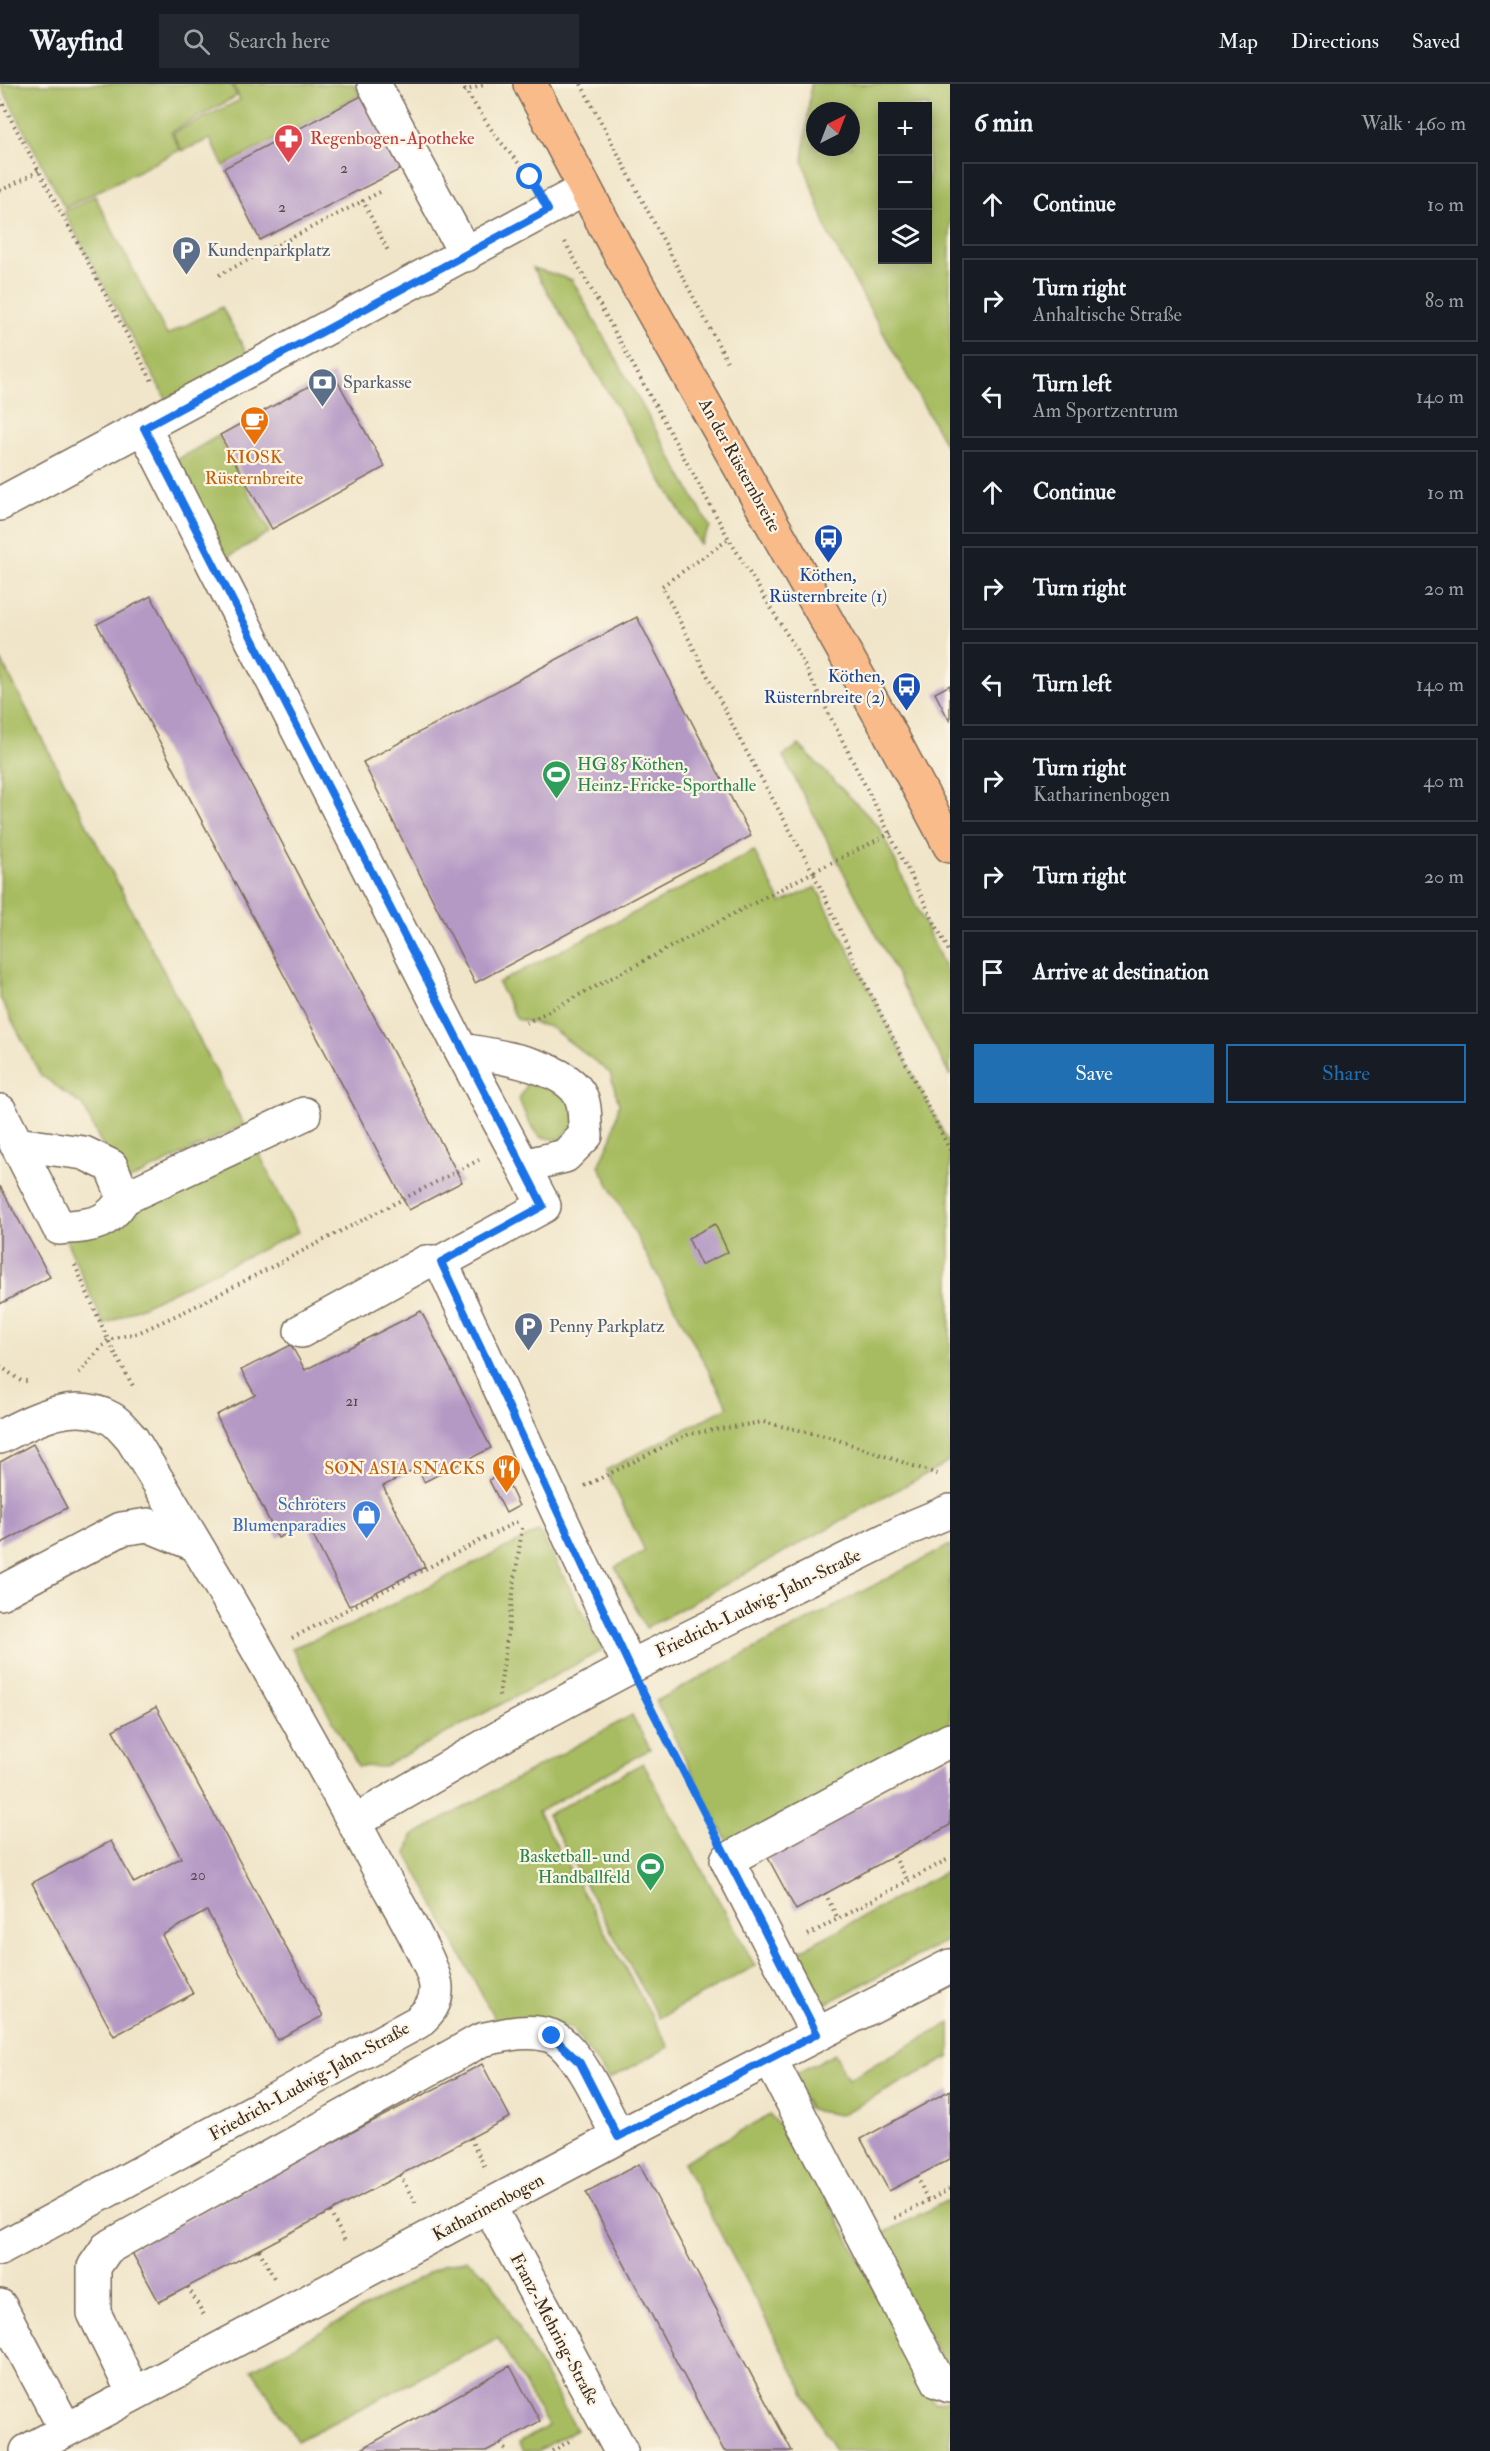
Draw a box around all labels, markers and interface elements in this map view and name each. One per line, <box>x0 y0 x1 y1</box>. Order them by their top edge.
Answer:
search box <box>159 14 579 68</box>
text: Wayfind <box>30 24 123 59</box>
icon: search <box>180 25 213 58</box>
text: Search here <box>228 27 330 55</box>
text: Map <box>1218 28 1258 55</box>
text: Directions <box>1291 28 1379 55</box>
text: Saved <box>1412 28 1460 55</box>
north arrow <box>806 102 860 156</box>
map controls <box>878 102 932 264</box>
button: + <box>878 102 932 156</box>
text: 6 min <box>974 107 1033 139</box>
text: Walk · 460 m <box>1361 111 1466 136</box>
pharmacy icon: Regenbogen-Apotheke <box>273 122 305 164</box>
place label: Regenbogen-Apotheke <box>310 127 475 150</box>
button: − <box>878 156 932 210</box>
house number: 2 <box>340 159 348 178</box>
route start <box>516 163 542 189</box>
icon: ahead <box>976 188 1009 221</box>
text: Continue <box>1033 190 1116 218</box>
text: 10 m <box>1427 192 1464 217</box>
house number: 2 <box>278 198 286 217</box>
button: layers <box>878 210 932 264</box>
parking icon: Kundenparkplatz <box>170 234 202 276</box>
place label: Kundenparkplatz <box>207 239 331 262</box>
text: Turn right <box>1033 274 1126 302</box>
icon: right <box>976 284 1009 317</box>
text: 80 m <box>1425 288 1464 313</box>
text: Anhaltische Straße <box>1033 302 1182 327</box>
bank icon: Sparkasse <box>306 366 338 408</box>
text: Turn left <box>1033 370 1112 398</box>
place label: Sparkasse <box>343 371 412 394</box>
icon: left <box>976 380 1009 413</box>
text: 140 m <box>1416 384 1464 409</box>
street label: An der Rüsternbreite <box>693 393 786 537</box>
text: Am Sportzentrum <box>1033 398 1178 423</box>
cafe icon: KIOSK Rüsternbreite <box>238 404 270 446</box>
place label: KIOSK Rüsternbreite <box>205 446 304 490</box>
icon: ahead <box>976 476 1009 509</box>
text: Continue <box>1033 478 1116 506</box>
text: 10 m <box>1427 480 1464 505</box>
bus stop icon: Köthen, Rüsternbreite (1) <box>812 522 844 564</box>
place label: Köthen, Rüsternbreite (1) <box>769 564 887 608</box>
icon: right <box>976 572 1009 605</box>
text: Turn right <box>1033 574 1126 602</box>
text: 20 m <box>1424 576 1464 601</box>
place label: Köthen, Rüsternbreite (2) <box>764 665 885 709</box>
icon: left <box>976 668 1009 701</box>
bus stop icon: Köthen, Rüsternbreite (2) <box>890 670 922 712</box>
text: Turn left <box>1033 670 1112 698</box>
text: 140 m <box>1416 672 1464 697</box>
place label: HG 85 Köthen, Heinz-Fricke-Sporthalle <box>577 753 757 797</box>
text: Turn right <box>1033 754 1126 782</box>
sports icon: HG 85 Köthen, Heinz-Fricke-Sporthalle <box>540 758 572 800</box>
icon: right <box>976 764 1009 797</box>
text: 40 m <box>1423 768 1464 793</box>
text: Katharinenbogen <box>1033 782 1170 807</box>
icon: right <box>976 860 1009 893</box>
text: Turn right <box>1033 862 1126 890</box>
text: 20 m <box>1424 864 1464 889</box>
icon: arrive <box>976 956 1009 989</box>
text: Arrive at destination <box>1033 958 1209 986</box>
button: Save <box>974 1044 1214 1103</box>
button: Share <box>1226 1044 1466 1103</box>
parking icon: Penny Parkplatz <box>512 1310 544 1352</box>
place label: Penny Parkplatz <box>549 1315 665 1338</box>
house number: 21 <box>346 1392 358 1411</box>
restaurant icon: SON ASIA SNACKS <box>490 1452 522 1494</box>
place label: SON ASIA SNACKS <box>324 1457 485 1480</box>
place label: Schröters Blumenparadies <box>232 1493 346 1537</box>
shop icon: Schröters Blumenparadies <box>351 1498 383 1540</box>
street label: Friedrich-Ludwig-Jahn-Straße <box>652 1543 865 1663</box>
place label: Basketball- und Handballfeld <box>519 1845 630 1889</box>
sports icon: Basketball- und Handballfeld <box>635 1850 667 1892</box>
house number: 20 <box>190 1866 206 1885</box>
street label: Friedrich-Ludwig-Jahn-Straße <box>205 2016 414 2146</box>
route end <box>538 2022 564 2048</box>
street label: Katharinenbogen <box>428 2168 548 2247</box>
street label: Franz-Mehring-Straße <box>505 2249 605 2410</box>

